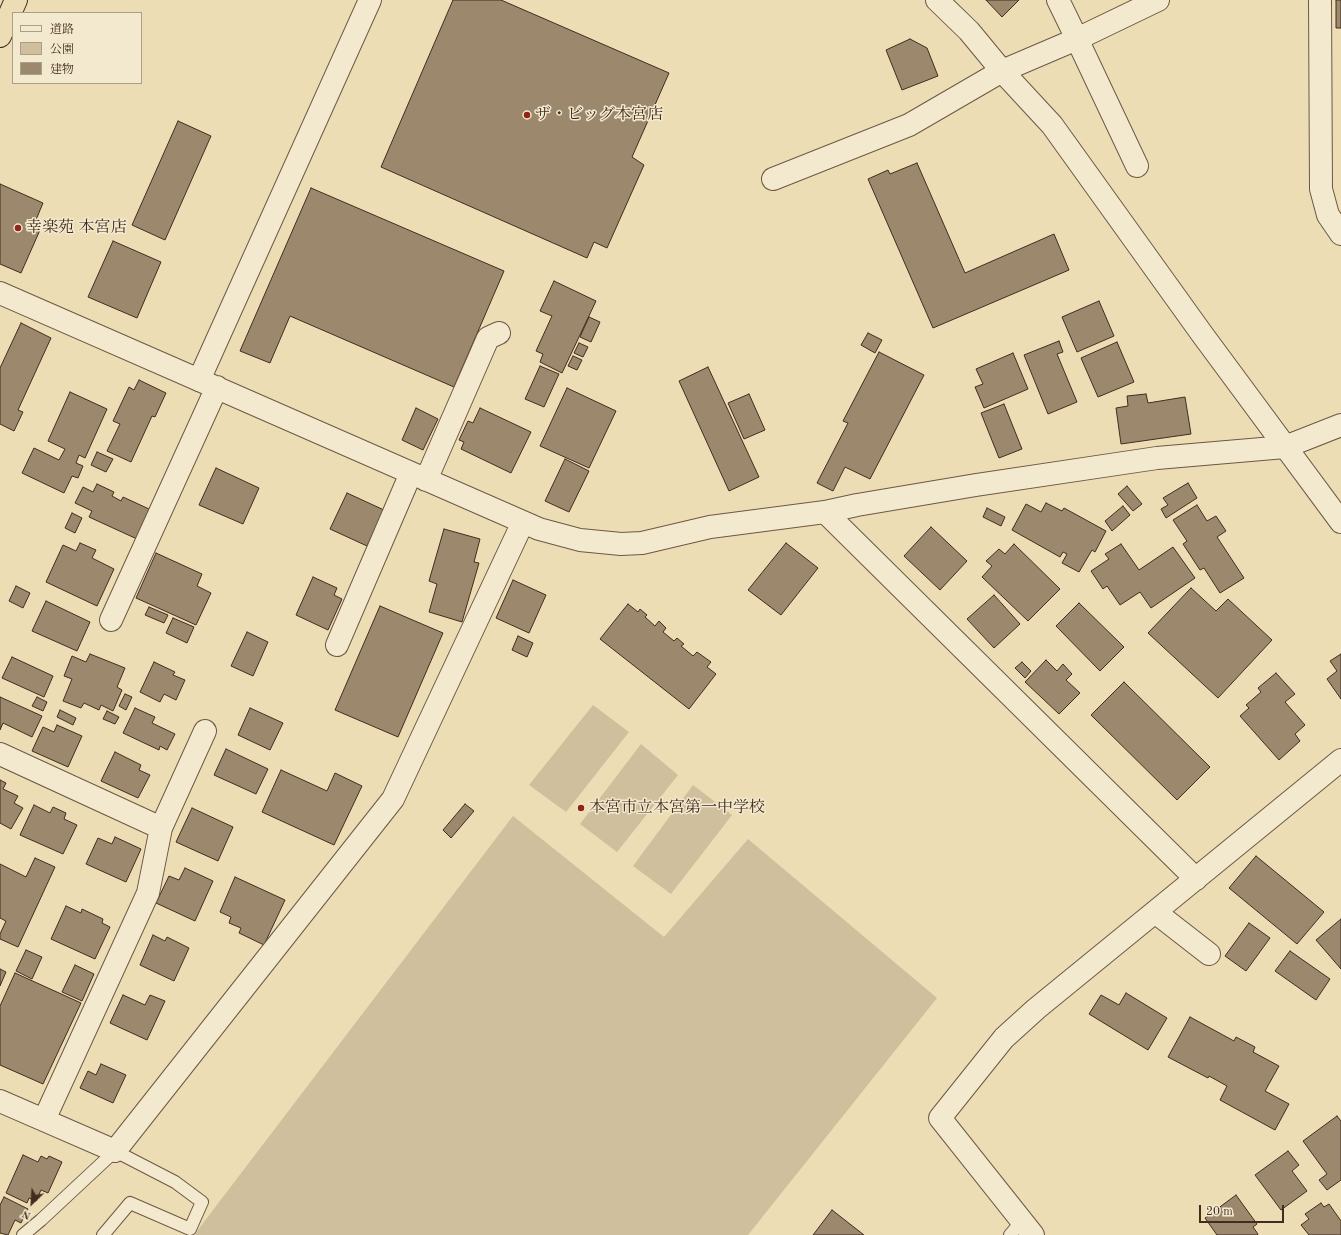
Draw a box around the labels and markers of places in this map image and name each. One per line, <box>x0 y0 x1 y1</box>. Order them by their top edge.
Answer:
place label: ザ・ビッグ本宮店 <box>535 105 663 125</box>
marker: ザ・ビッグ本宮店 <box>522 110 532 120</box>
place label: 幸楽苑 本宮店 <box>26 218 126 238</box>
marker: 幸楽苑 本宮店 <box>13 223 23 233</box>
place label: 本宮市立本宮第一中学校 <box>589 798 765 818</box>
marker: 本宮市立本宮第一中学校 <box>576 803 586 813</box>

